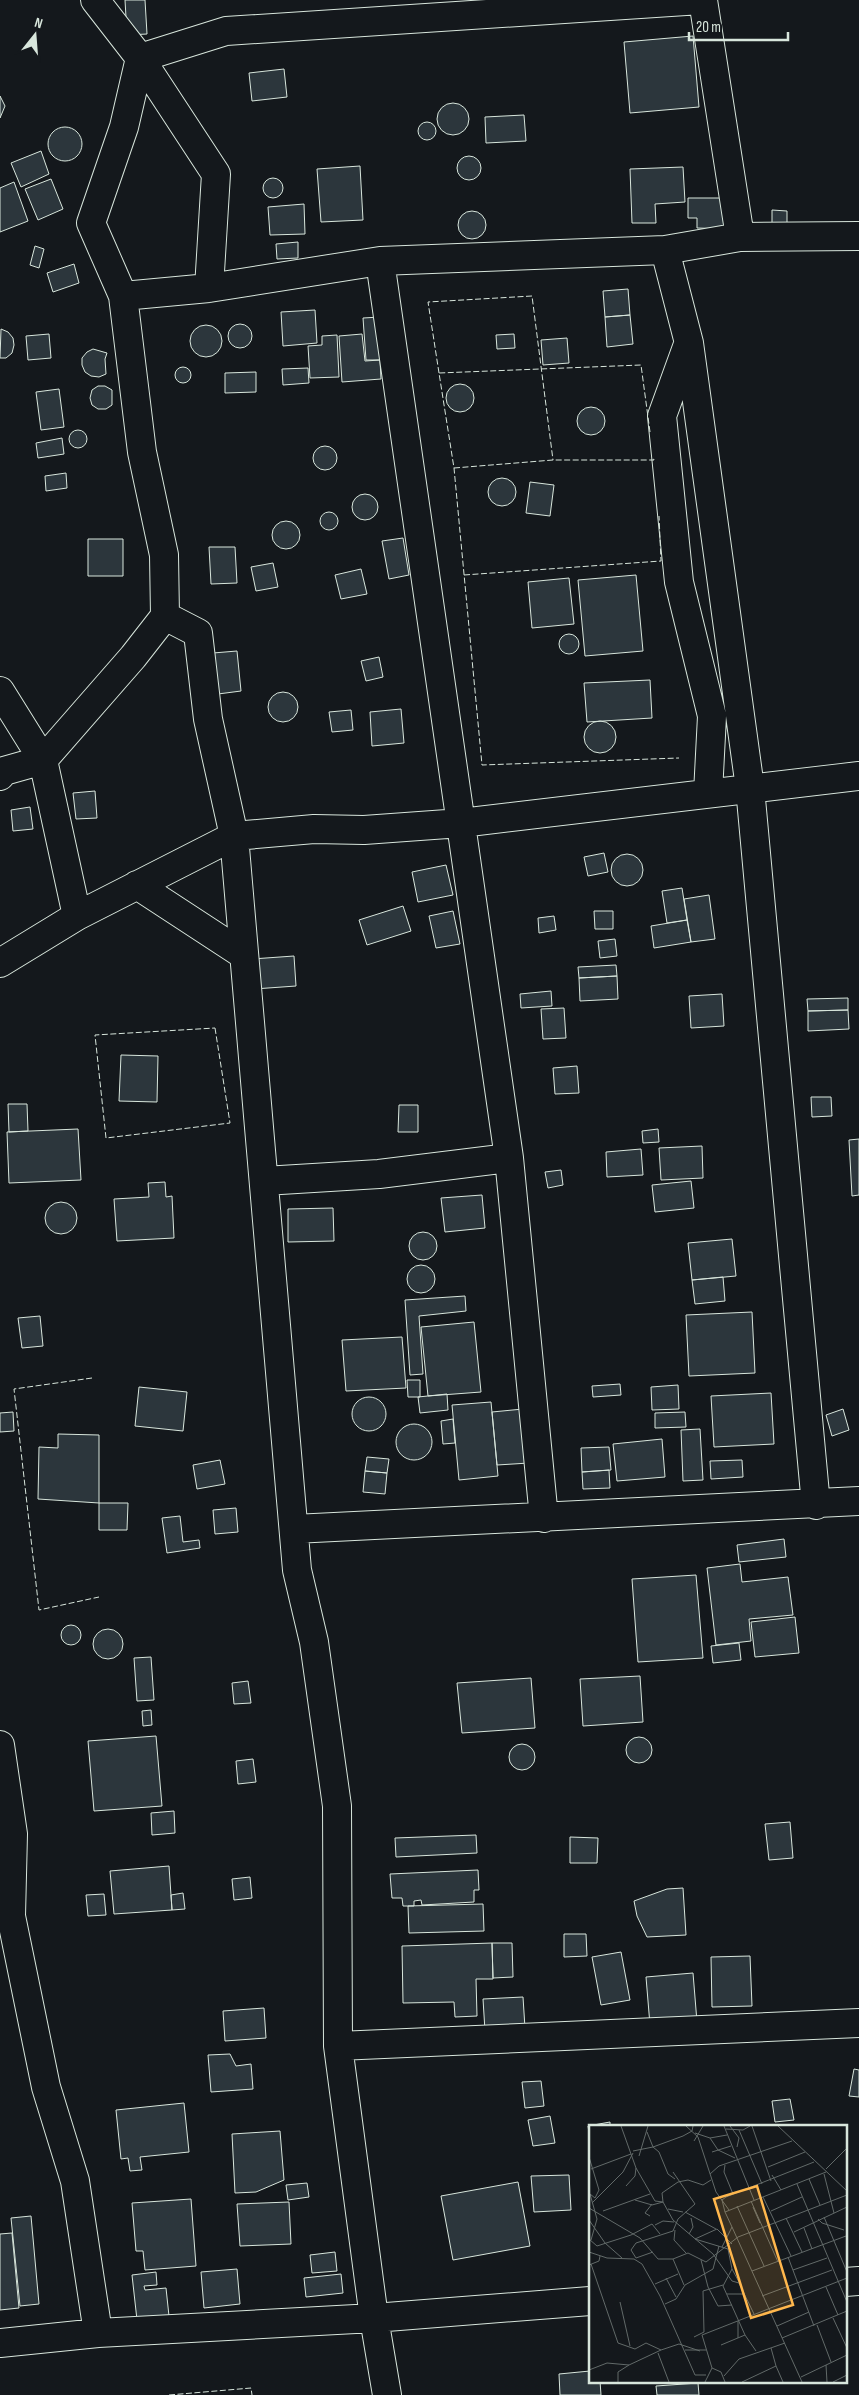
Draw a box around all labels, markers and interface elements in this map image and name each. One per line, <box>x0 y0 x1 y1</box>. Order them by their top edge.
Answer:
north arrow <box>10 10 60 60</box>
scale bar <box>689 10 788 42</box>
text: N <box>33 14 45 32</box>
text: 20 m <box>696 18 721 37</box>
inset map <box>589 2125 846 2382</box>

